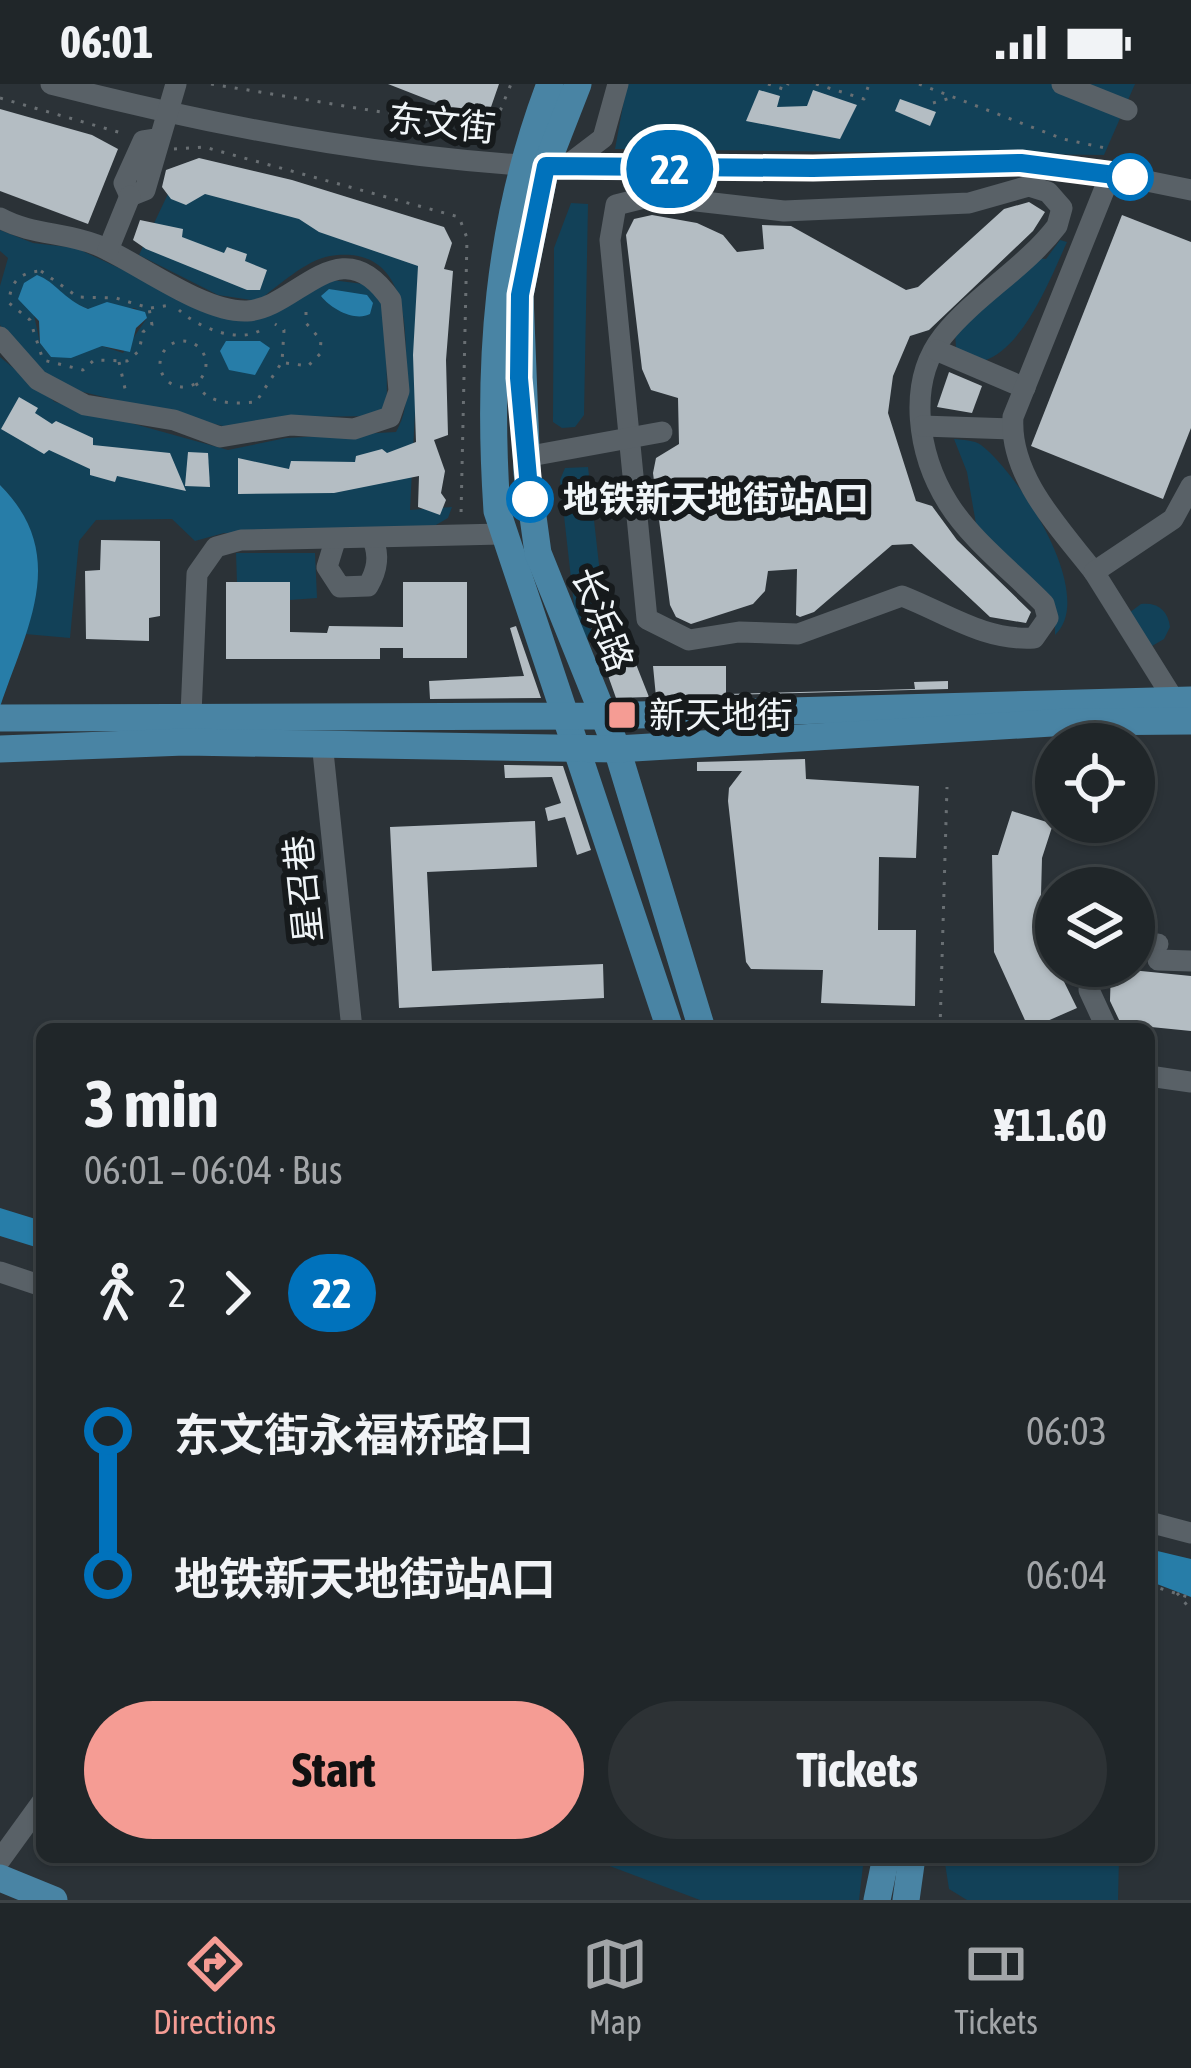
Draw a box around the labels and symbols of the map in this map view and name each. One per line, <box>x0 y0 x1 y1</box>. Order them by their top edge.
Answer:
street label: 东文街 <box>386 96 498 150</box>
line badge: 22 <box>616 130 724 208</box>
unlabelled marker <box>1108 155 1152 199</box>
marker: 地铁新天地街站A口 <box>508 477 552 521</box>
place label: 地铁新天地街站A口 <box>563 478 869 520</box>
street label: 长浜路 <box>564 561 642 677</box>
place label: 新天地街 <box>649 694 793 736</box>
marker: 新天地街 <box>606 699 638 731</box>
street label: 星召巷 <box>276 833 330 945</box>

